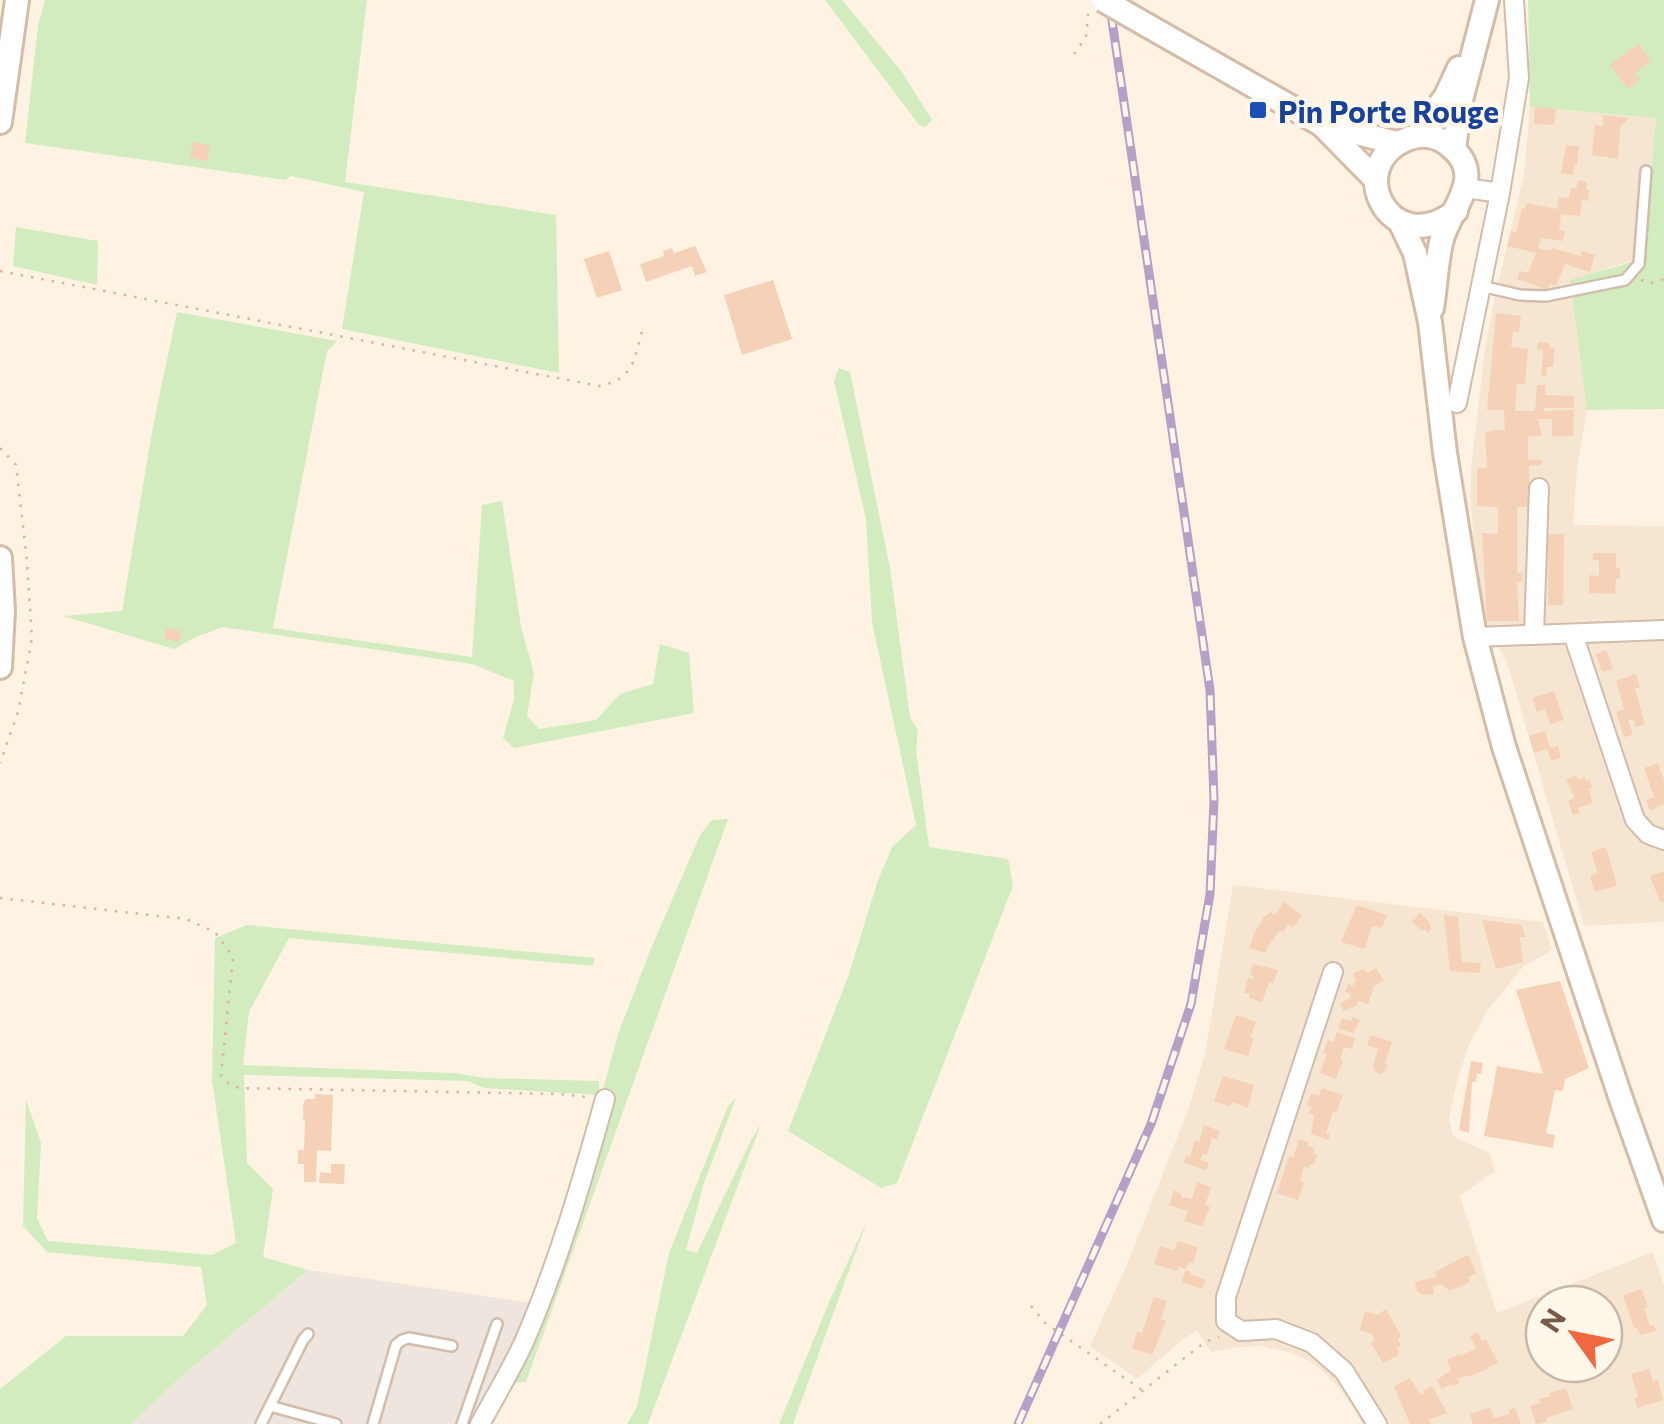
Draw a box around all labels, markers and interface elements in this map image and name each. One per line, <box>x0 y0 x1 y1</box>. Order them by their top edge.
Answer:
place label: Pin Porte Rouge <box>1278 92 1499 129</box>
marker: Pin Porte Rouge <box>1247 99 1269 121</box>
north arrow <box>1524 1284 1624 1384</box>
text: N <box>1532 1302 1572 1338</box>

